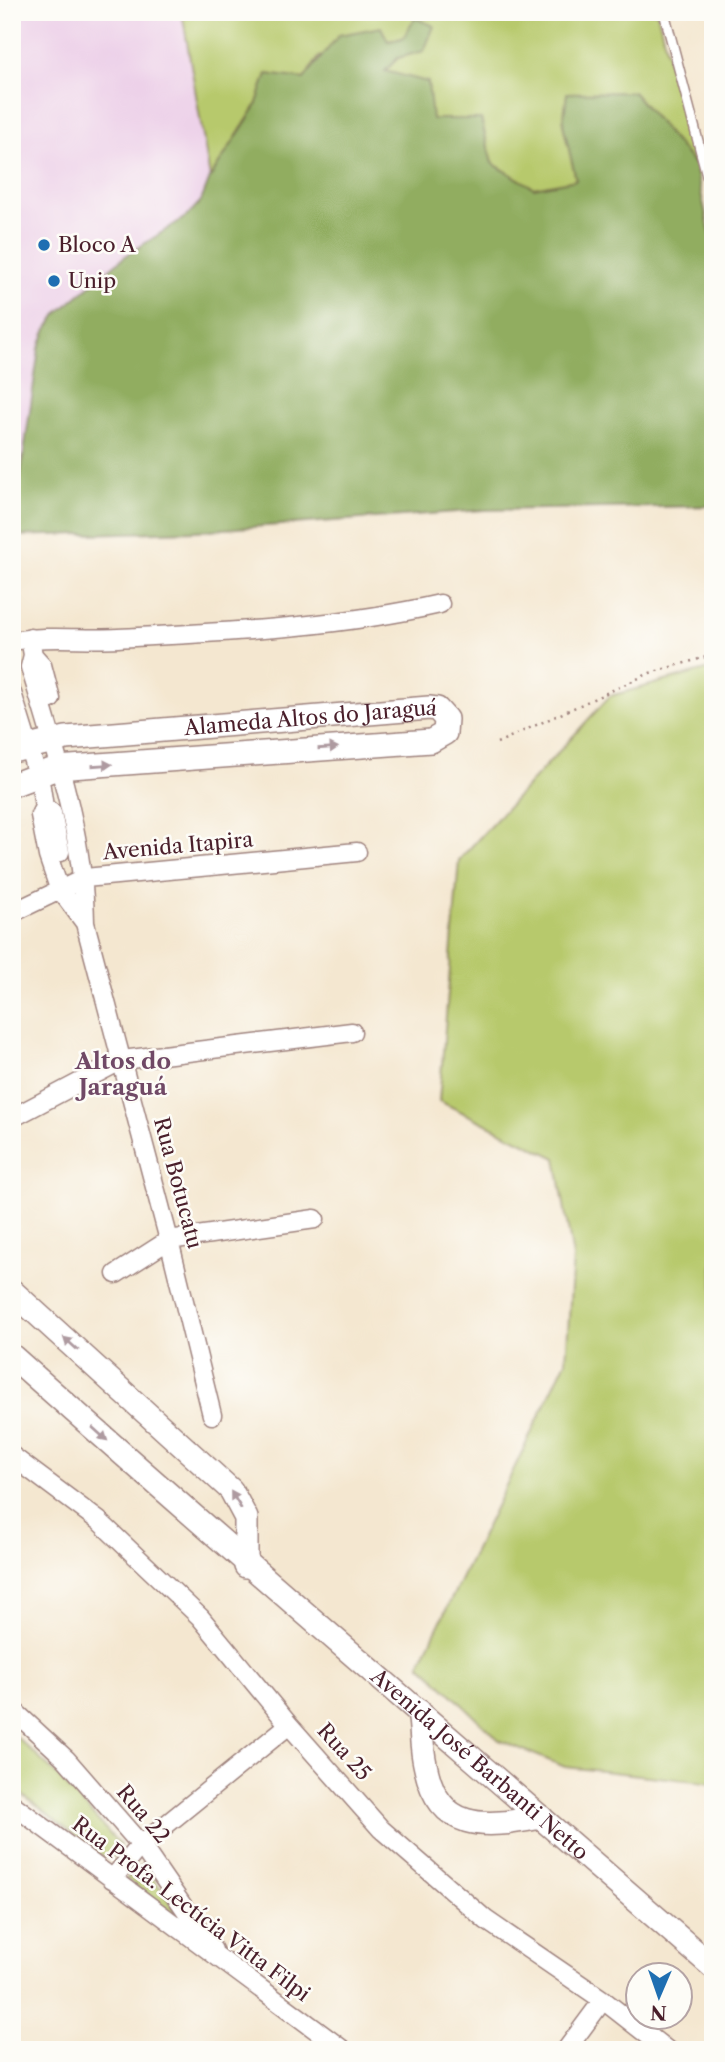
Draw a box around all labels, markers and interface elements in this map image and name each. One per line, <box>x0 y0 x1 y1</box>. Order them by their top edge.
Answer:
place label: Bloco A <box>58 232 136 257</box>
marker: Bloco A <box>36 237 52 253</box>
place label: Unip <box>68 268 116 293</box>
marker: Unip <box>46 273 62 289</box>
street label: Alameda Altos do Jaraguá <box>182 695 440 740</box>
one-way arrow <box>318 743 340 754</box>
one-way arrow <box>91 759 113 770</box>
street label: Avenida Itapira <box>101 826 255 865</box>
district label: Altos do Jaraguá <box>74 1047 171 1101</box>
street label: Rua Botucatu <box>149 1114 208 1251</box>
one-way arrow <box>63 1337 80 1352</box>
one-way arrow <box>91 1426 108 1441</box>
one-way arrow <box>230 1490 243 1509</box>
street label: Avenida José Barbanti Netto <box>365 1663 594 1865</box>
street label: Rua 25 <box>312 1718 376 1785</box>
street label: Rua 22 <box>112 1779 175 1848</box>
street label: Rua Profa. Lectícia Vitta Filpi <box>67 1811 315 2006</box>
north arrow <box>624 1960 694 2030</box>
text: N <box>650 2001 667 2024</box>

